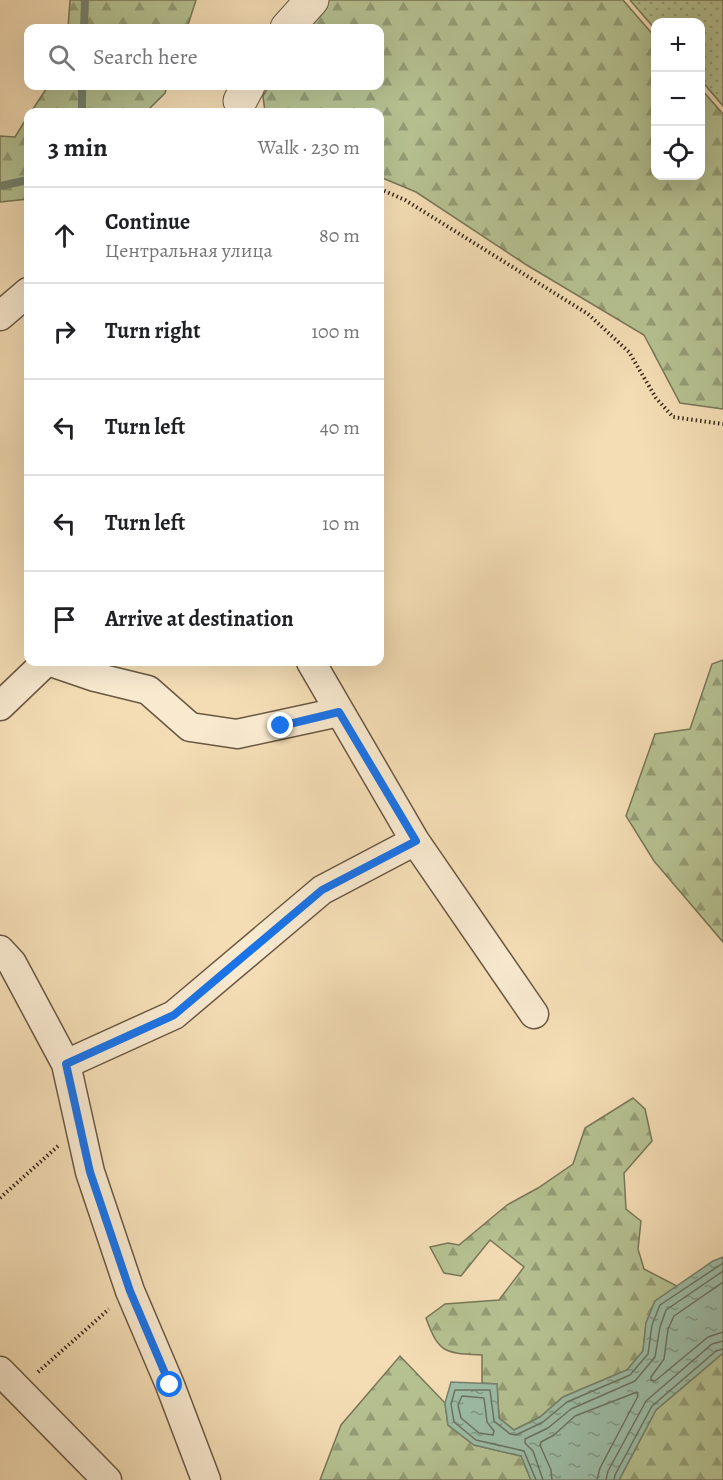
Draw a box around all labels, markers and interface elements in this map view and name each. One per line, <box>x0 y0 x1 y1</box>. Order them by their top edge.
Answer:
map controls <box>651 18 705 180</box>
button: + <box>651 18 705 72</box>
search box <box>24 24 384 90</box>
icon: search <box>45 41 78 74</box>
text: Search here <box>93 42 198 72</box>
button: − <box>651 72 705 126</box>
button: locate <box>651 126 705 180</box>
text: 3 min <box>48 130 108 165</box>
text: Walk · 230 m <box>258 134 360 161</box>
text: Continue <box>105 207 190 237</box>
icon: ahead <box>48 219 81 252</box>
text: 80 m <box>319 222 360 249</box>
text: Центральная улица <box>105 237 273 264</box>
icon: right <box>48 315 81 348</box>
text: Turn right <box>105 316 201 346</box>
text: 100 m <box>311 318 360 345</box>
icon: left <box>48 411 81 444</box>
text: Turn left <box>105 412 185 442</box>
text: 40 m <box>320 414 360 441</box>
icon: left <box>48 507 81 540</box>
text: Turn left <box>105 508 185 538</box>
text: 10 m <box>322 510 360 537</box>
icon: arrive <box>48 603 81 636</box>
text: Arrive at destination <box>105 604 294 634</box>
route end <box>267 712 293 738</box>
route start <box>156 1371 182 1397</box>

